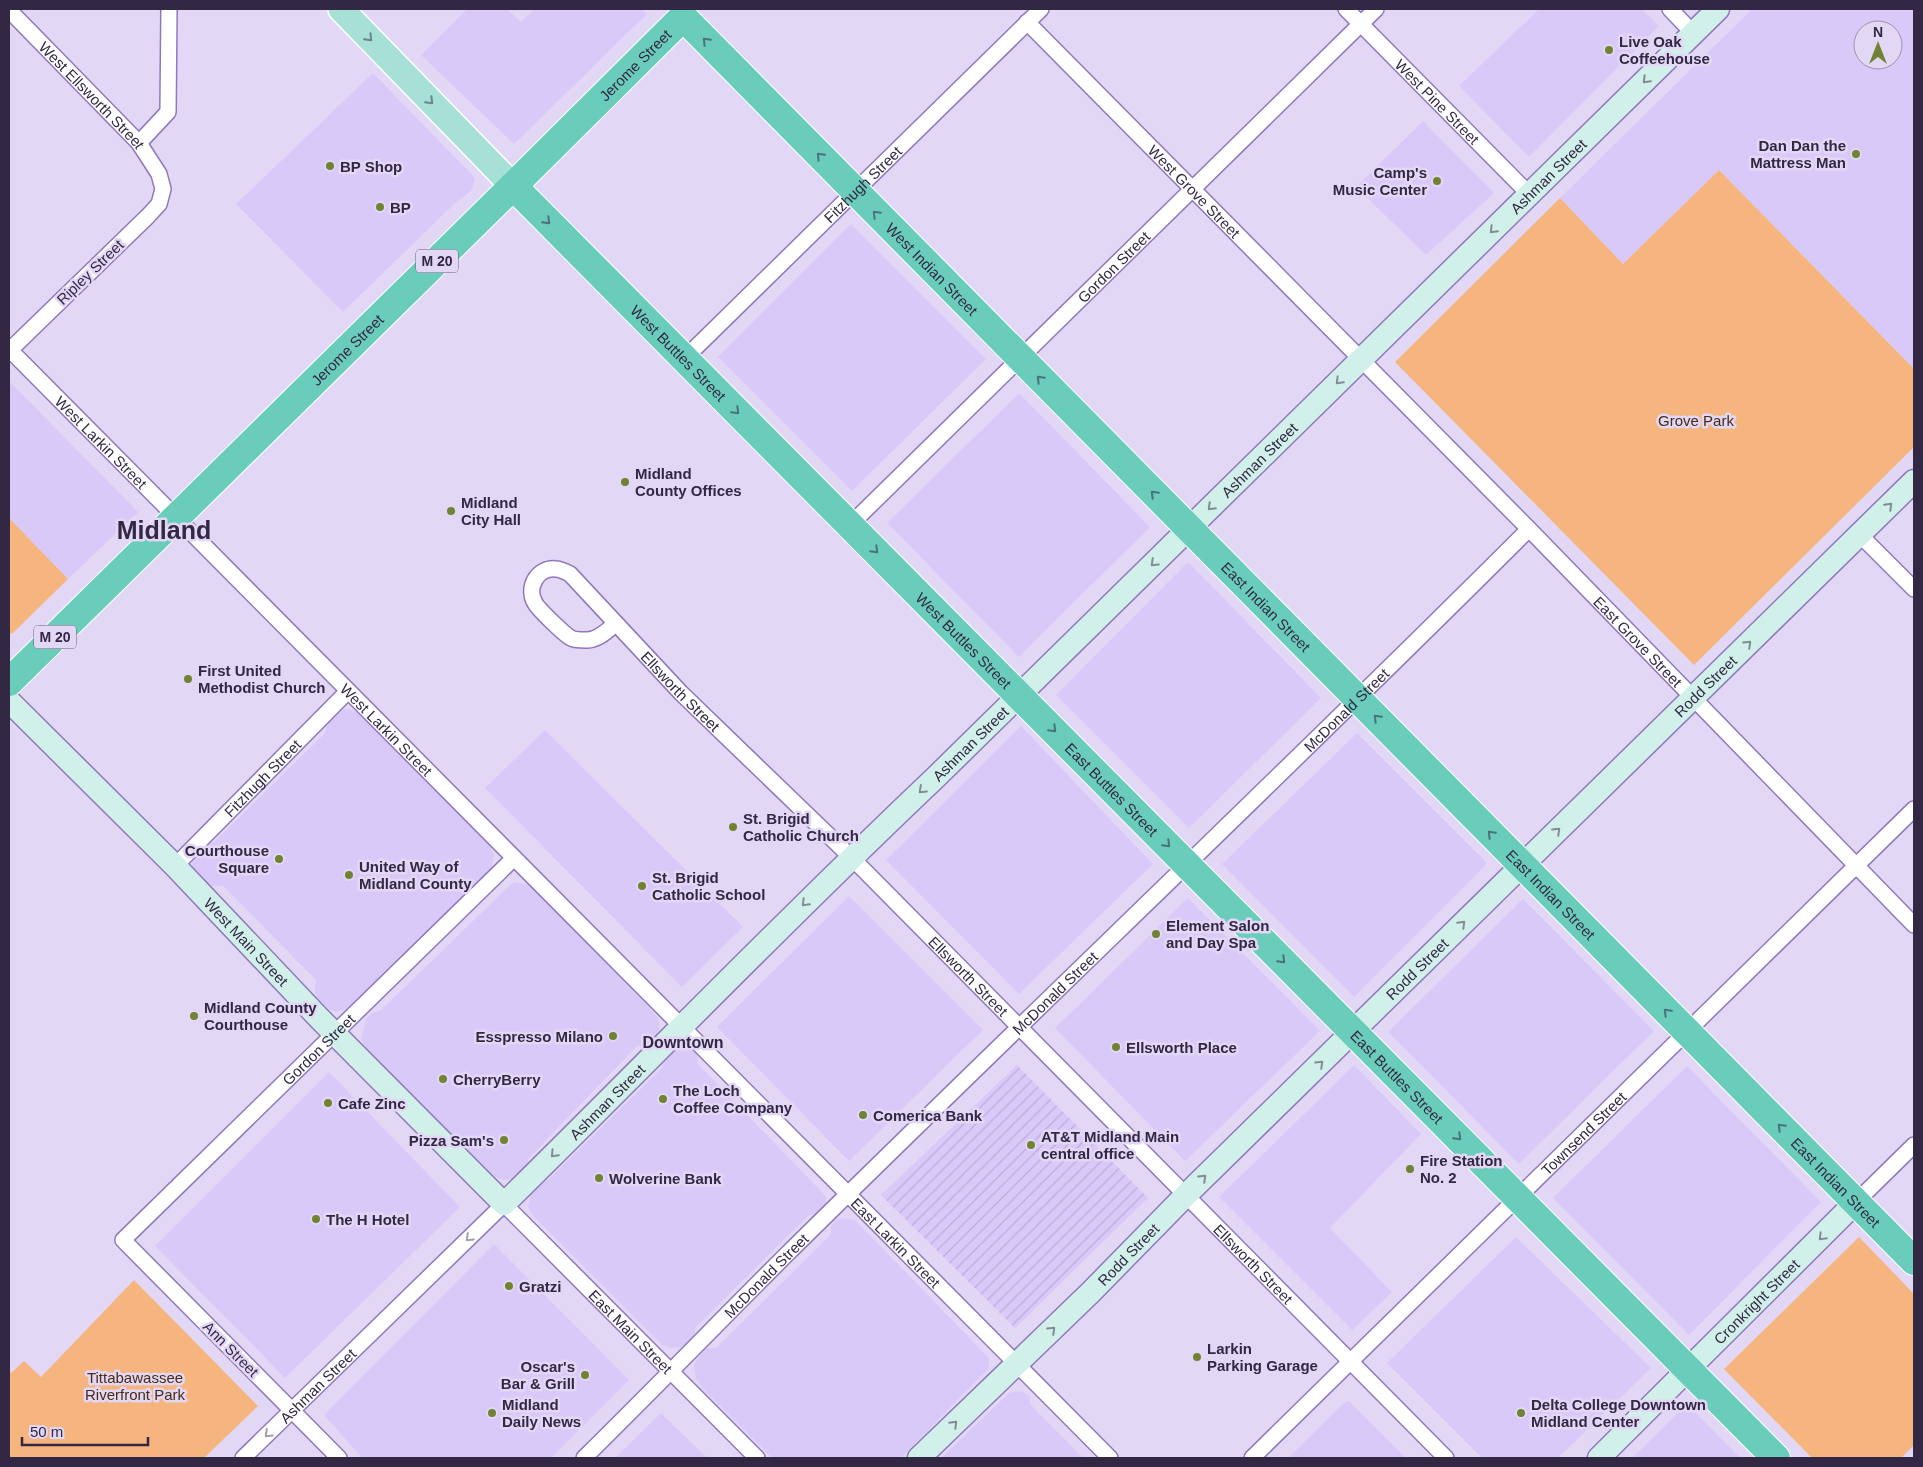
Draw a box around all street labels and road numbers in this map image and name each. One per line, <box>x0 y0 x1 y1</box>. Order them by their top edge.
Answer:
street label: Jerome Street <box>595 25 675 104</box>
street label: West Ellsworth Street <box>36 38 149 152</box>
street label: West Pine Street <box>1392 56 1484 148</box>
street label: Ashman Street <box>1507 135 1590 217</box>
street label: West Grove Street <box>1145 141 1244 241</box>
street label: Fitzhugh Street <box>820 142 905 226</box>
street label: West Indian Street <box>883 219 982 319</box>
street label: Gordon Street <box>1074 227 1154 306</box>
street label: Ripley Street <box>53 235 127 308</box>
road number: M 20 <box>416 250 458 272</box>
street label: West Buttles Street <box>627 301 730 405</box>
street label: Jerome Street <box>307 310 387 389</box>
street label: West Larkin Street <box>52 392 151 492</box>
street label: Ashman Street <box>1218 418 1301 501</box>
street label: East Indian Street <box>1218 558 1315 655</box>
street label: West Buttles Street <box>913 589 1016 692</box>
street label: East Grove Street <box>1590 593 1686 691</box>
road number: M 20 <box>34 626 76 649</box>
street label: Ellsworth Street <box>638 648 724 735</box>
street label: Rodd Street <box>1671 651 1740 720</box>
street label: McDonald Street <box>1300 664 1393 755</box>
street label: West Larkin Street <box>337 680 437 780</box>
street label: Ashman Street <box>929 702 1012 784</box>
street label: Fitzhugh Street <box>220 735 305 820</box>
street label: East Buttles Street <box>1062 739 1162 840</box>
street label: East Indian Street <box>1503 846 1600 943</box>
street label: West Main Street <box>201 894 293 990</box>
street label: Ellsworth Street <box>926 932 1012 1020</box>
street label: Rodd Street <box>1382 934 1452 1003</box>
street label: McDonald Street <box>1009 947 1101 1038</box>
street label: Gordon Street <box>279 1010 359 1088</box>
street label: East Buttles Street <box>1347 1026 1448 1127</box>
street label: Ashman Street <box>566 1060 649 1143</box>
street label: Townsend Street <box>1537 1087 1630 1178</box>
street label: East Indian Street <box>1788 1134 1885 1231</box>
street label: East Larkin Street <box>848 1194 945 1291</box>
street label: Rodd Street <box>1094 1219 1163 1289</box>
street label: Ellsworth Street <box>1211 1220 1297 1308</box>
street label: McDonald Street <box>720 1229 812 1321</box>
street label: Cronkright Street <box>1710 1255 1803 1347</box>
street label: East Main Street <box>586 1286 677 1377</box>
street label: Ann Street <box>200 1318 263 1381</box>
street label: Ashman Street <box>276 1344 360 1426</box>

